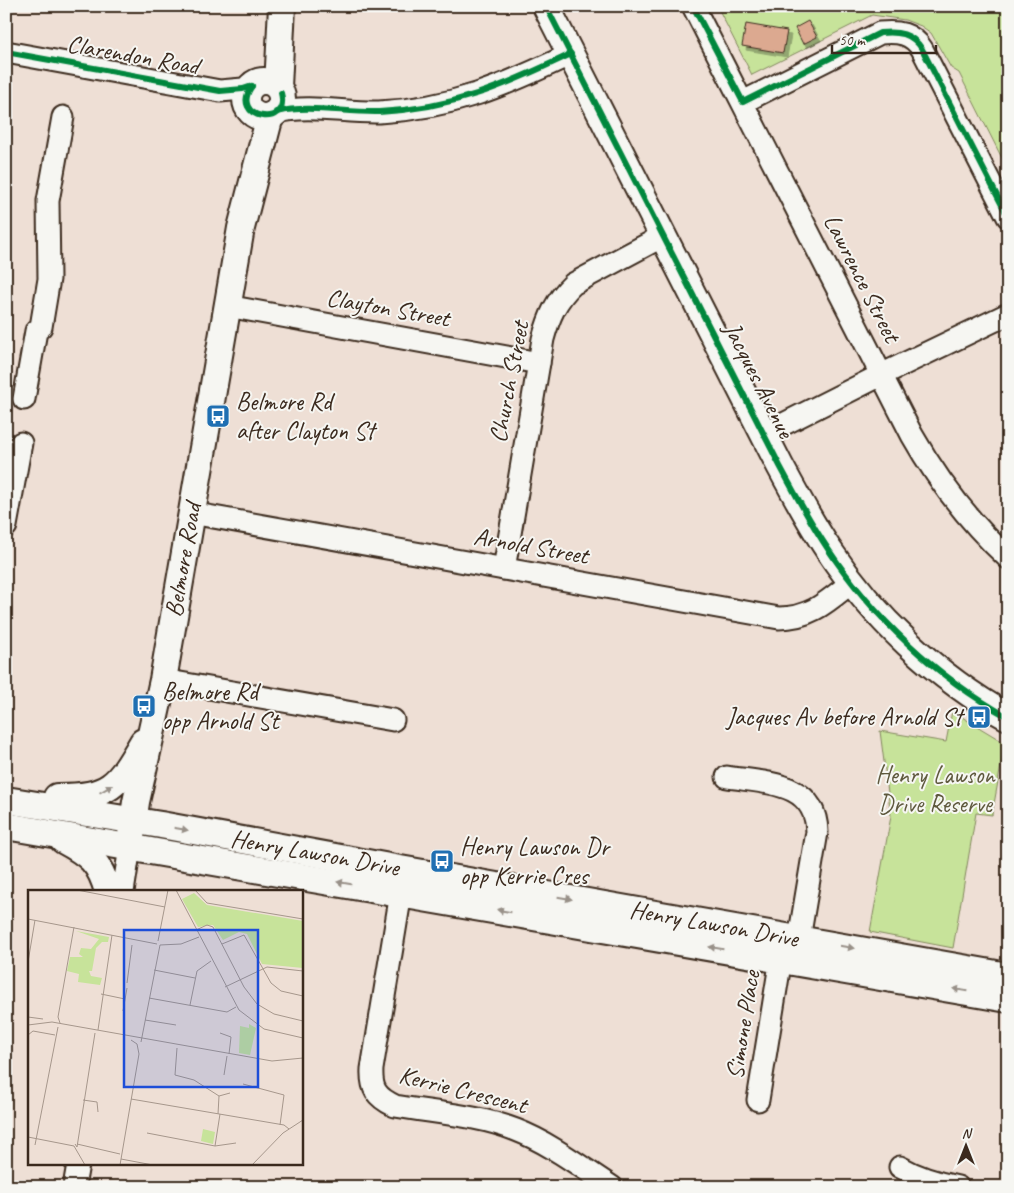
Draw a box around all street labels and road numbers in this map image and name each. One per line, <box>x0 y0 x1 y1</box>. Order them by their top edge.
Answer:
street label: Clarendon Road <box>65 28 205 83</box>
street label: Lawrence Street <box>816 209 909 350</box>
street label: Clayton Street <box>324 281 454 335</box>
street label: Church Street <box>482 316 537 445</box>
street label: Jacques Avenue <box>716 316 803 445</box>
street label: Belmore Road <box>157 497 209 619</box>
street label: Arnold Street <box>471 520 593 572</box>
street label: Henry Lawson Drive <box>228 822 403 884</box>
street label: Henry Lawson Drive <box>627 893 802 955</box>
street label: Simone Place <box>719 967 768 1081</box>
street label: Kerrie Crescent <box>396 1059 533 1122</box>

